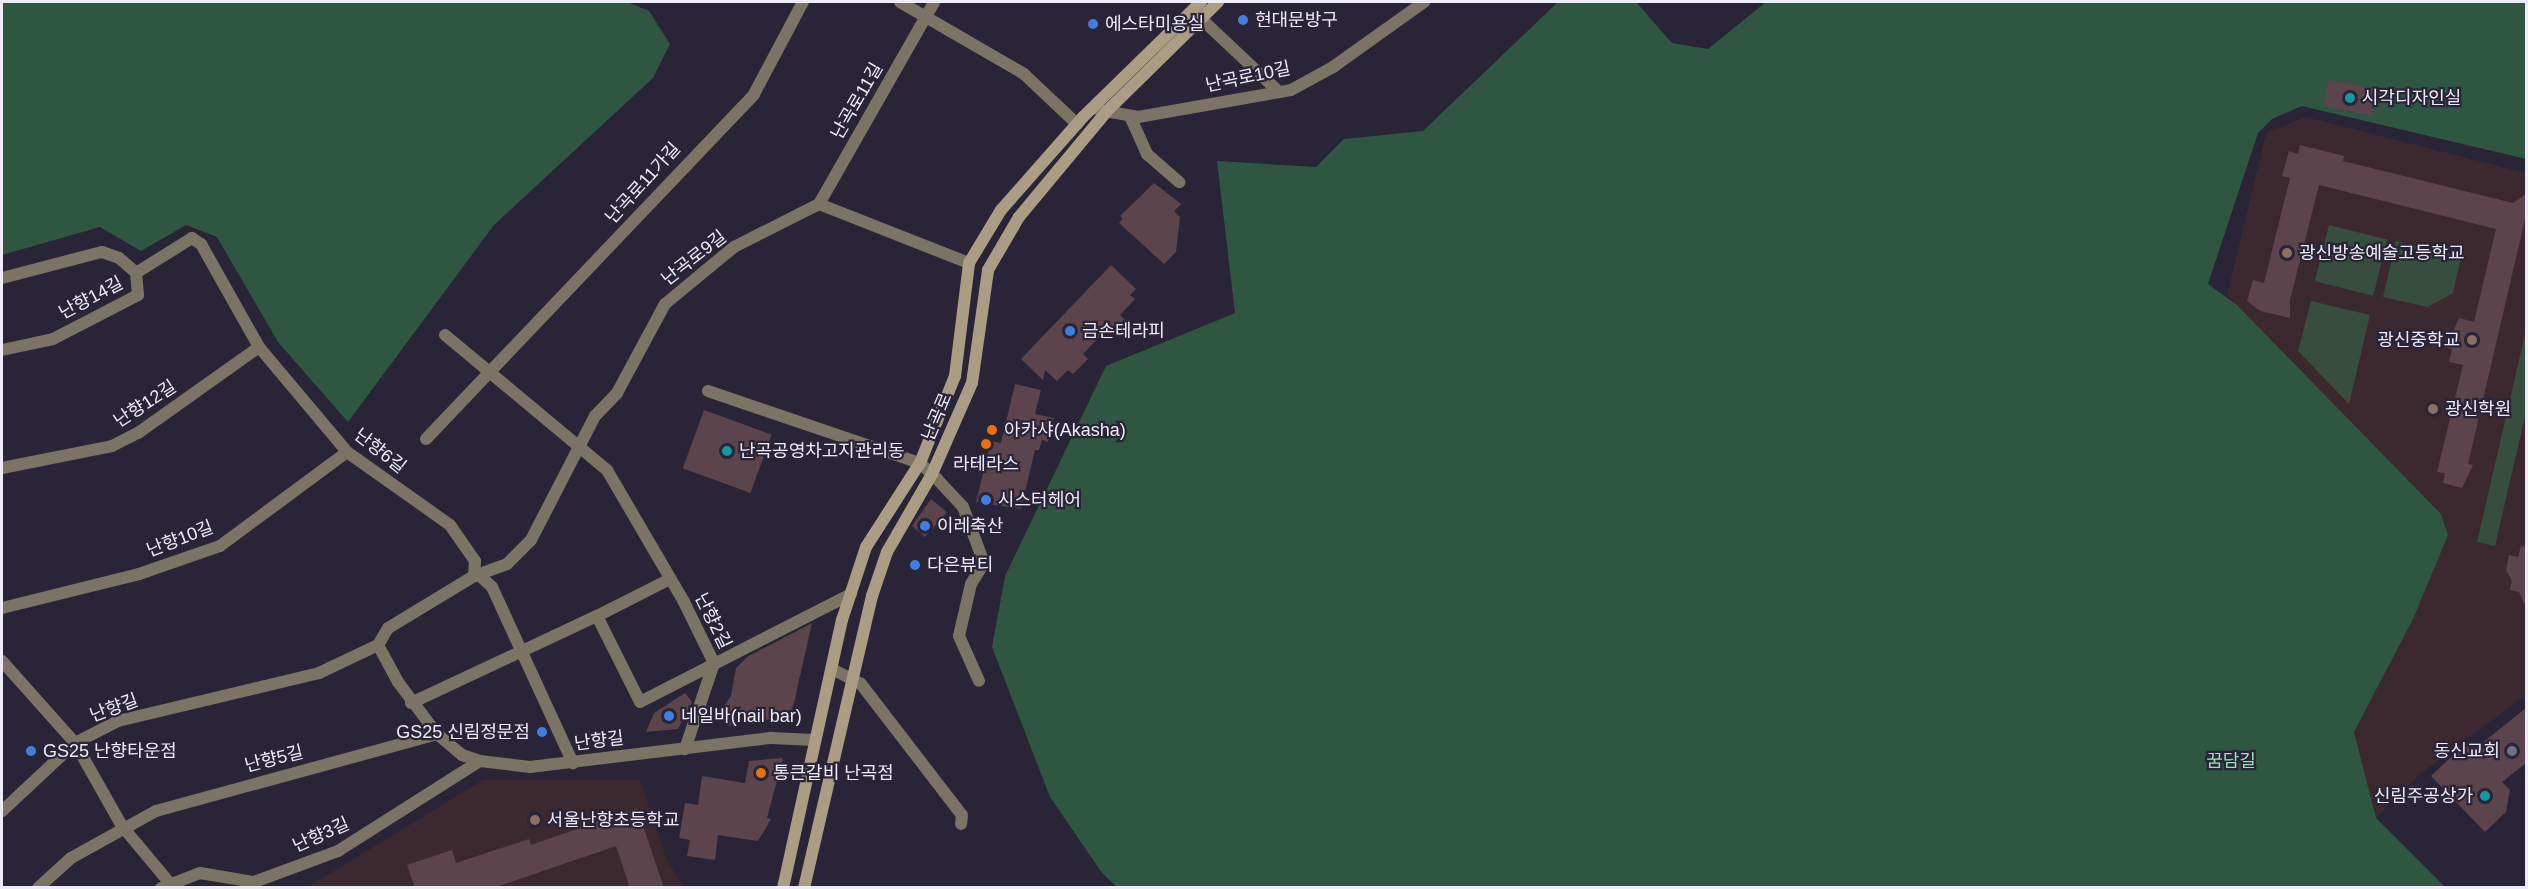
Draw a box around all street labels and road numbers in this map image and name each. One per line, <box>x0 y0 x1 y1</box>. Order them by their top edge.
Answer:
street label: 난곡로10길 <box>1204 57 1292 97</box>
street label: 난곡로11길 <box>826 59 888 143</box>
street label: 난곡로11가길 <box>601 138 685 228</box>
street label: 난곡로9길 <box>657 226 731 290</box>
street label: 난향14길 <box>55 272 127 324</box>
street label: 난향12길 <box>110 376 180 432</box>
street label: 난곡로 <box>917 390 957 444</box>
street label: 난향6길 <box>350 424 410 478</box>
street label: 난향10길 <box>144 516 216 562</box>
street label: 난향2길 <box>690 589 736 653</box>
street label: 난향길 <box>87 689 141 727</box>
street label: 난향길 <box>573 727 625 755</box>
street label: 난향5길 <box>242 741 306 777</box>
street label: 난향3길 <box>289 813 353 857</box>

